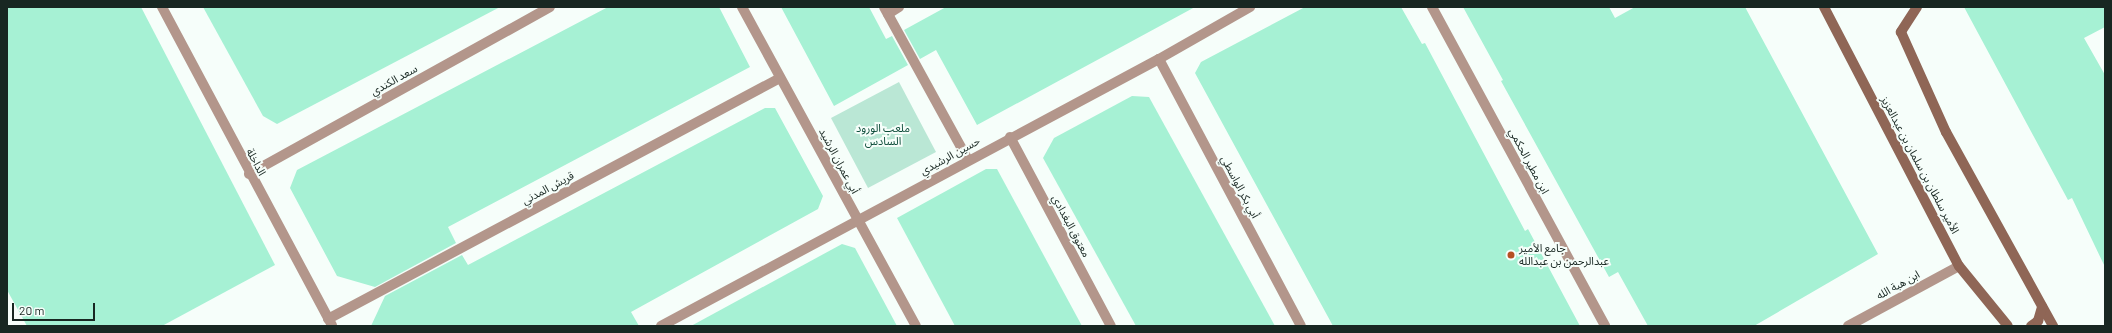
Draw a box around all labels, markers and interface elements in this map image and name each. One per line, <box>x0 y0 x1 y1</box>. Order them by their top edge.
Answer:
street label: سعد الكندي <box>368 62 420 98</box>
street label: الأمير سلطان بن سلمان بن عبدالعزيز <box>1878 94 1962 236</box>
park label: ملعب الورود السادس <box>856 122 910 148</box>
street label: أبي عمران الرشيد <box>816 126 862 196</box>
street label: ابن مطير الحكمي <box>1506 126 1552 196</box>
street label: حسين الرشيدي <box>918 134 982 178</box>
street label: الداخلة <box>243 146 269 178</box>
street label: أبي بكر الواسطي <box>1218 154 1262 220</box>
street label: قريش المدني <box>520 169 576 207</box>
street label: معتوق البغدادي <box>1049 193 1093 259</box>
place label: جامع الأمير عبدالرحمن بن عبدالله <box>1519 242 1609 268</box>
marker: جامع الأمير عبدالرحمن بن عبدالله <box>1506 250 1516 260</box>
street label: ابن هبة الله <box>1874 268 1922 302</box>
scale bar <box>14 295 97 321</box>
text: 20 m <box>19 303 45 317</box>

